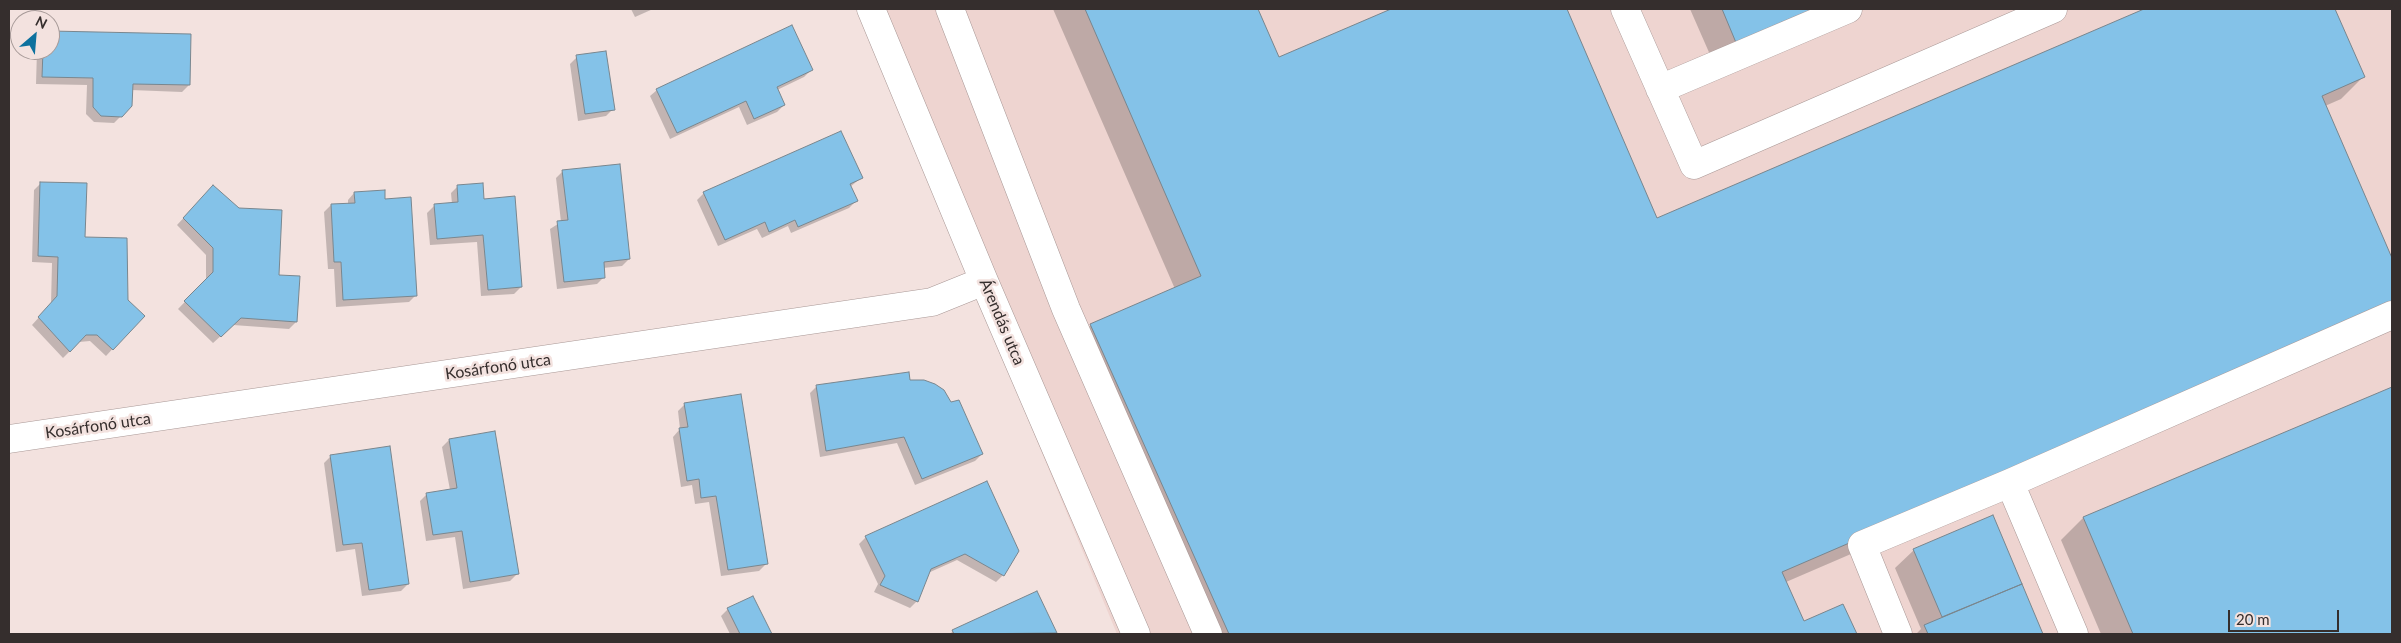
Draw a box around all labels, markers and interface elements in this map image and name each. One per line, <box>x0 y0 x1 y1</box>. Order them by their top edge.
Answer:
north arrow <box>10 10 60 60</box>
text: N <box>33 12 50 32</box>
street label: Árendás utca <box>975 276 1029 368</box>
street label: Kosárfonó utca <box>444 350 552 384</box>
street label: Kosárfonó utca <box>44 409 152 443</box>
scale bar <box>2231 600 2342 632</box>
text: 20 m <box>2236 610 2270 628</box>

